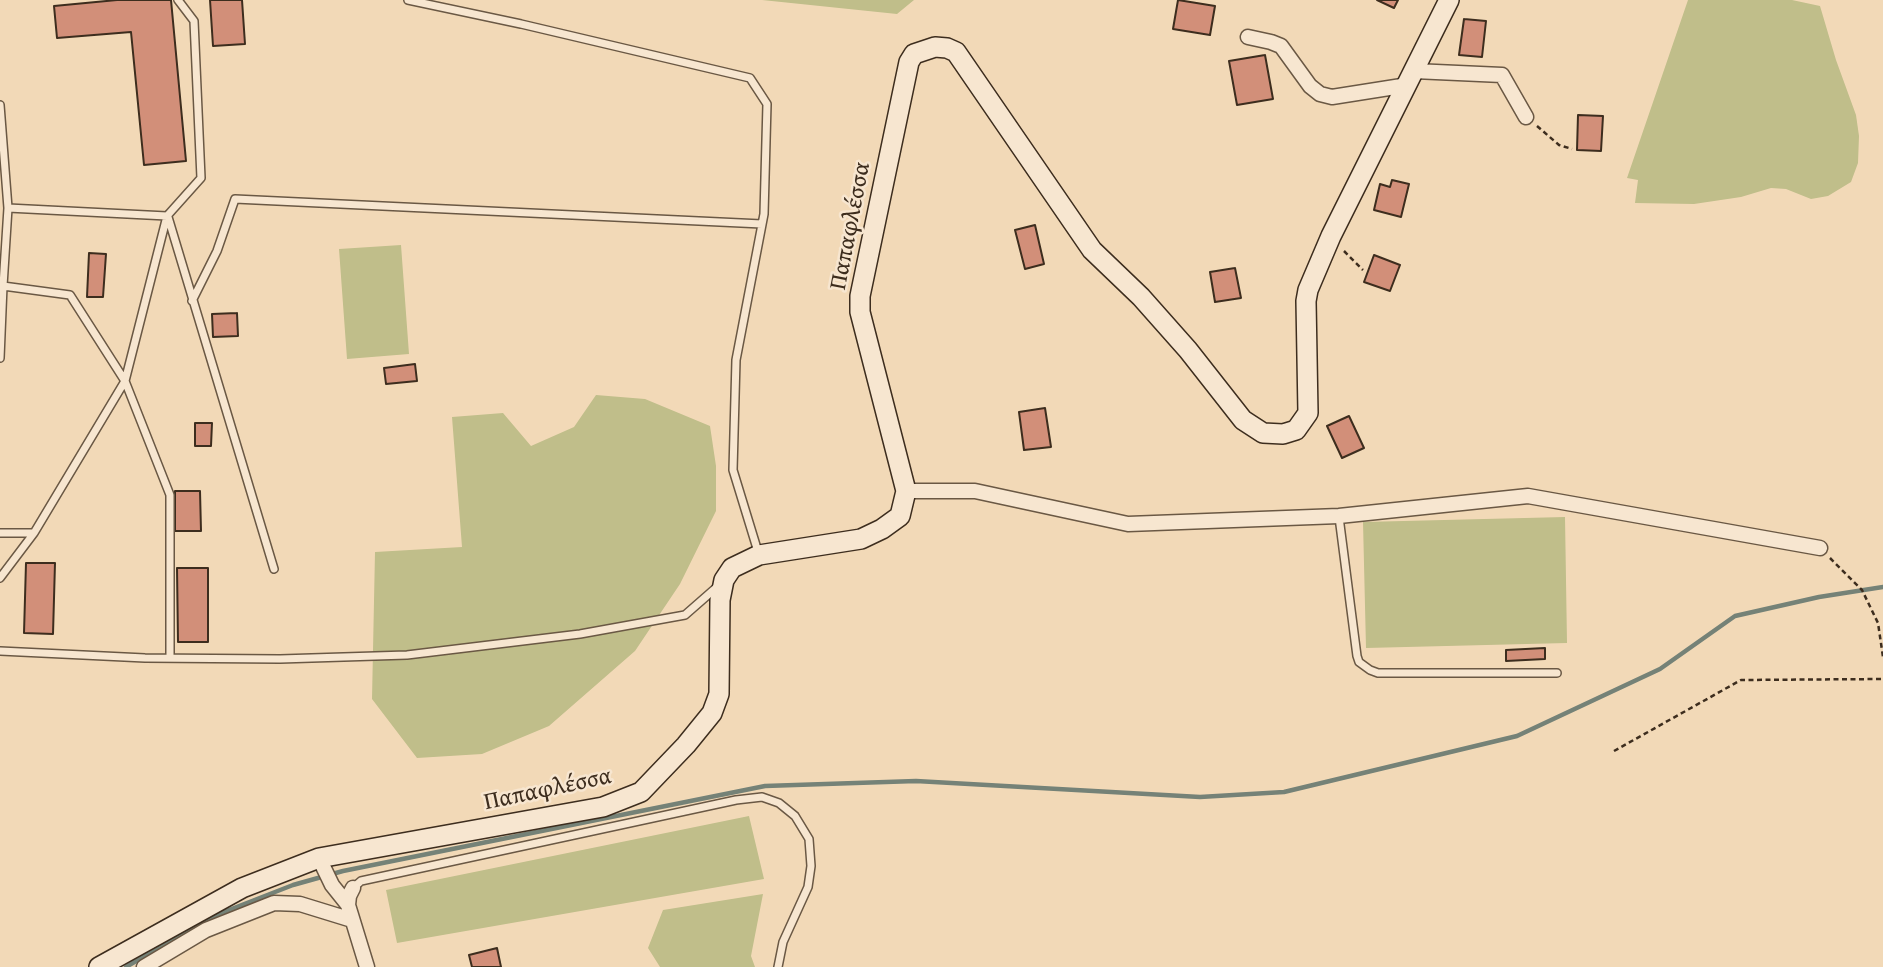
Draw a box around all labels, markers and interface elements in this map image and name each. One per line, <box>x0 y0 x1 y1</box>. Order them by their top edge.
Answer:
street label: Παπαφλέσσα <box>824 160 878 292</box>
street label: Παπαφλέσσα <box>482 762 614 818</box>

